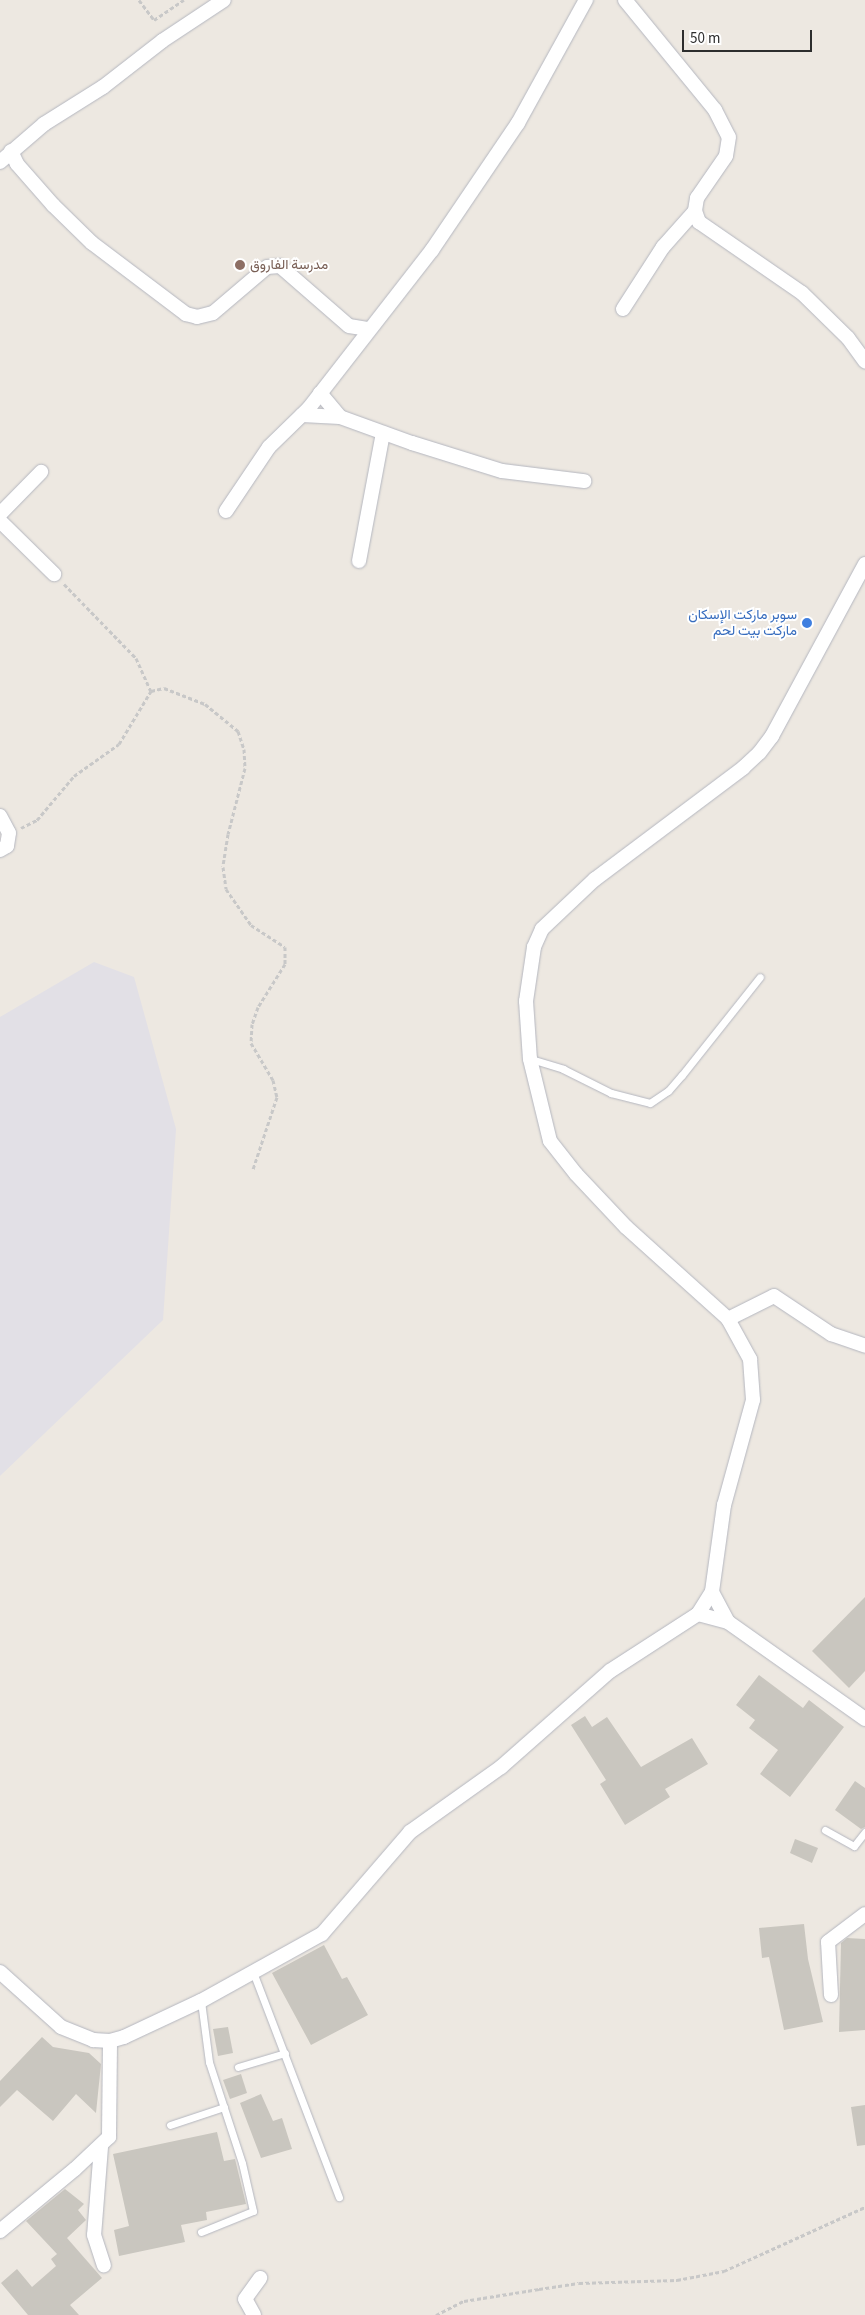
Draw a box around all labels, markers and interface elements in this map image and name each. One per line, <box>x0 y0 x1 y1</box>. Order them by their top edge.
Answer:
scale bar <box>685 20 815 52</box>
text: 50 m <box>690 28 720 49</box>
place label: مدرسة الفاروق <box>250 257 328 273</box>
marker: مدرسة الفاروق <box>234 259 246 271</box>
place label: سوبر ماركت الإسكان ماركت بيت لحم <box>688 607 797 640</box>
marker: سوبر ماركت الإسكان ماركت بيت لحم <box>801 617 813 629</box>

